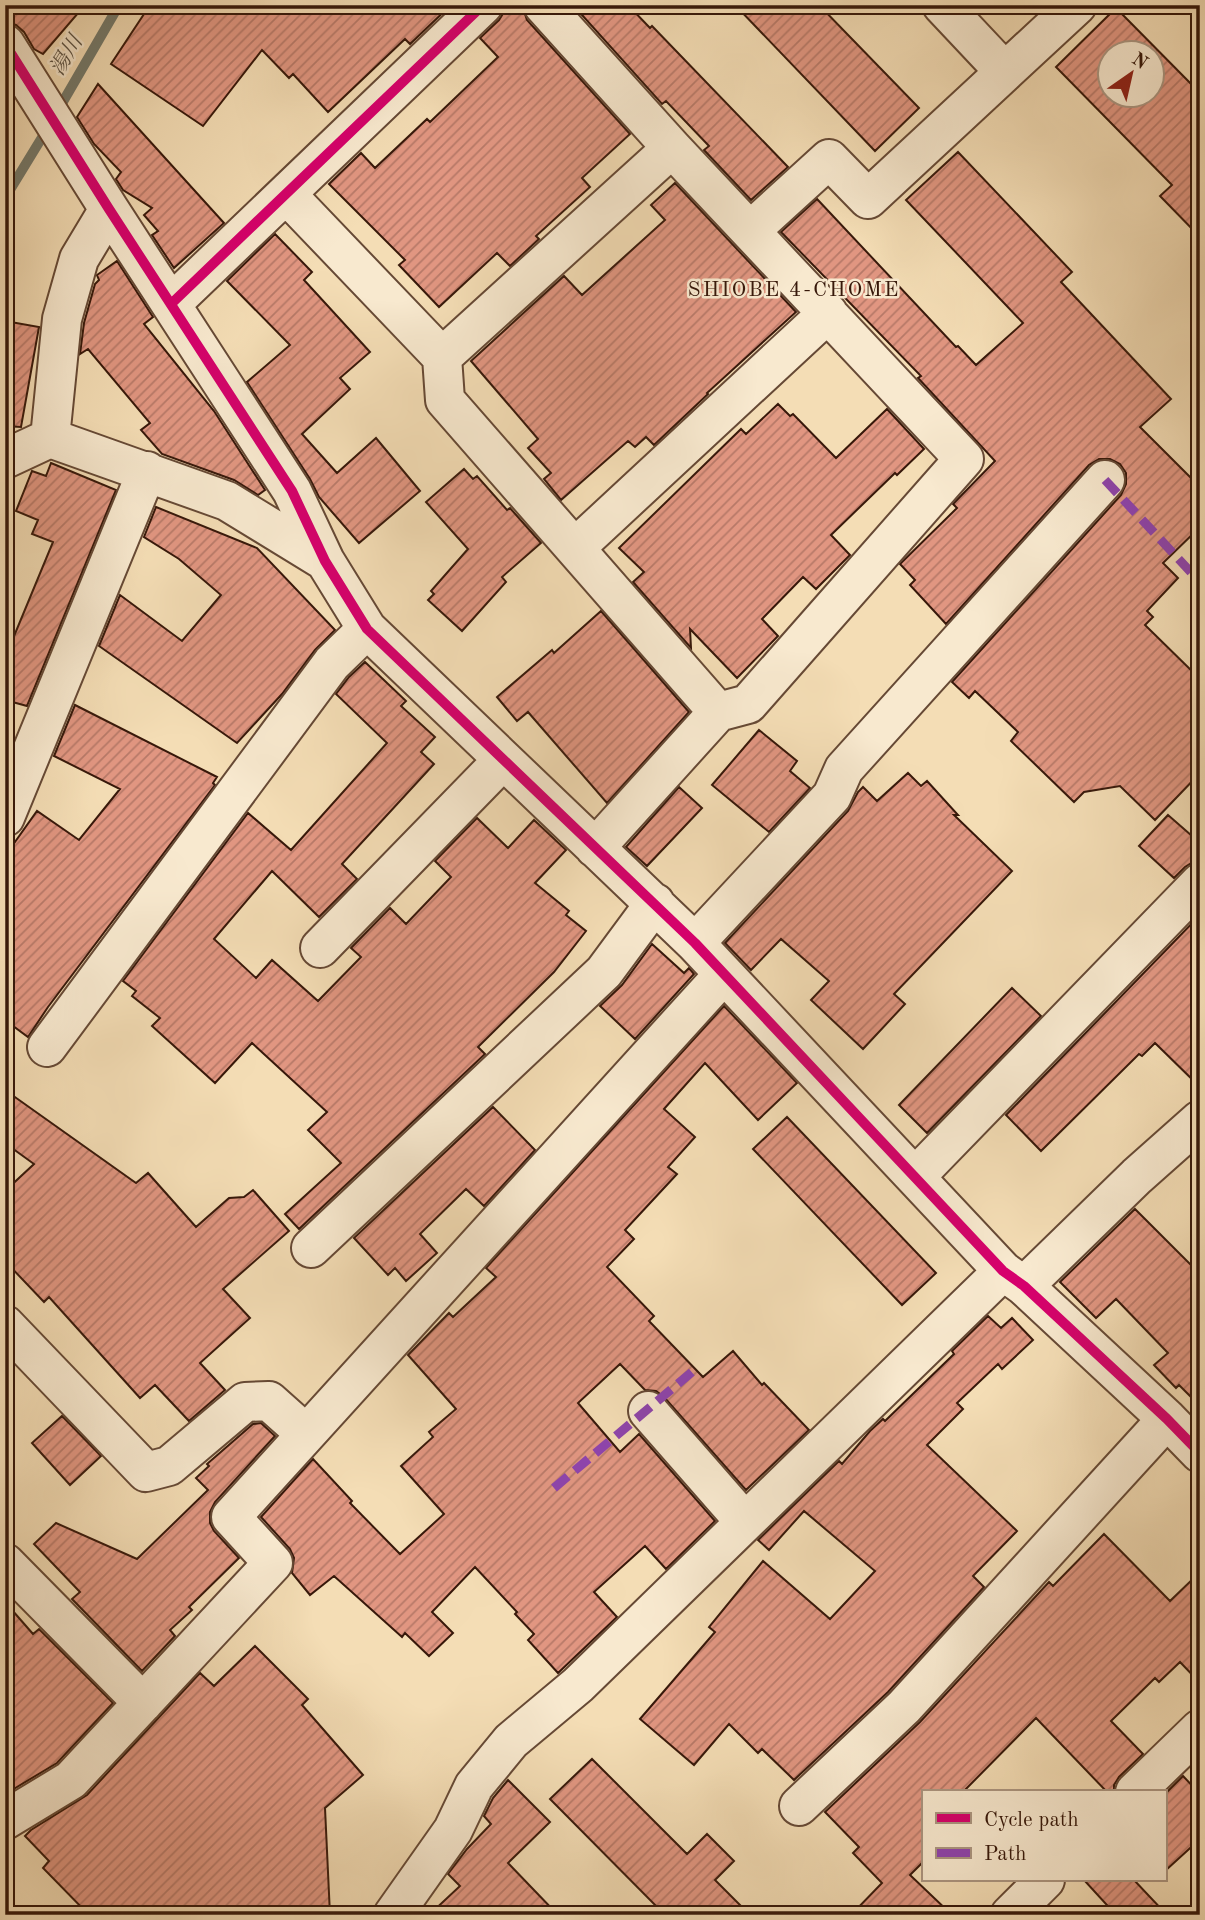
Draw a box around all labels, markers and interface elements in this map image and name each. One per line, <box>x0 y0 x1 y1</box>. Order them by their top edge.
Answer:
water label: 湯川 <box>45 30 88 79</box>
north arrow <box>1096 38 1166 108</box>
text: N <box>1128 50 1151 74</box>
district label: SHIOBE 4-CHOME <box>688 280 900 301</box>
legend <box>922 1790 1166 1882</box>
text: Cycle path <box>984 1810 1079 1831</box>
text: Path <box>984 1844 1027 1865</box>

